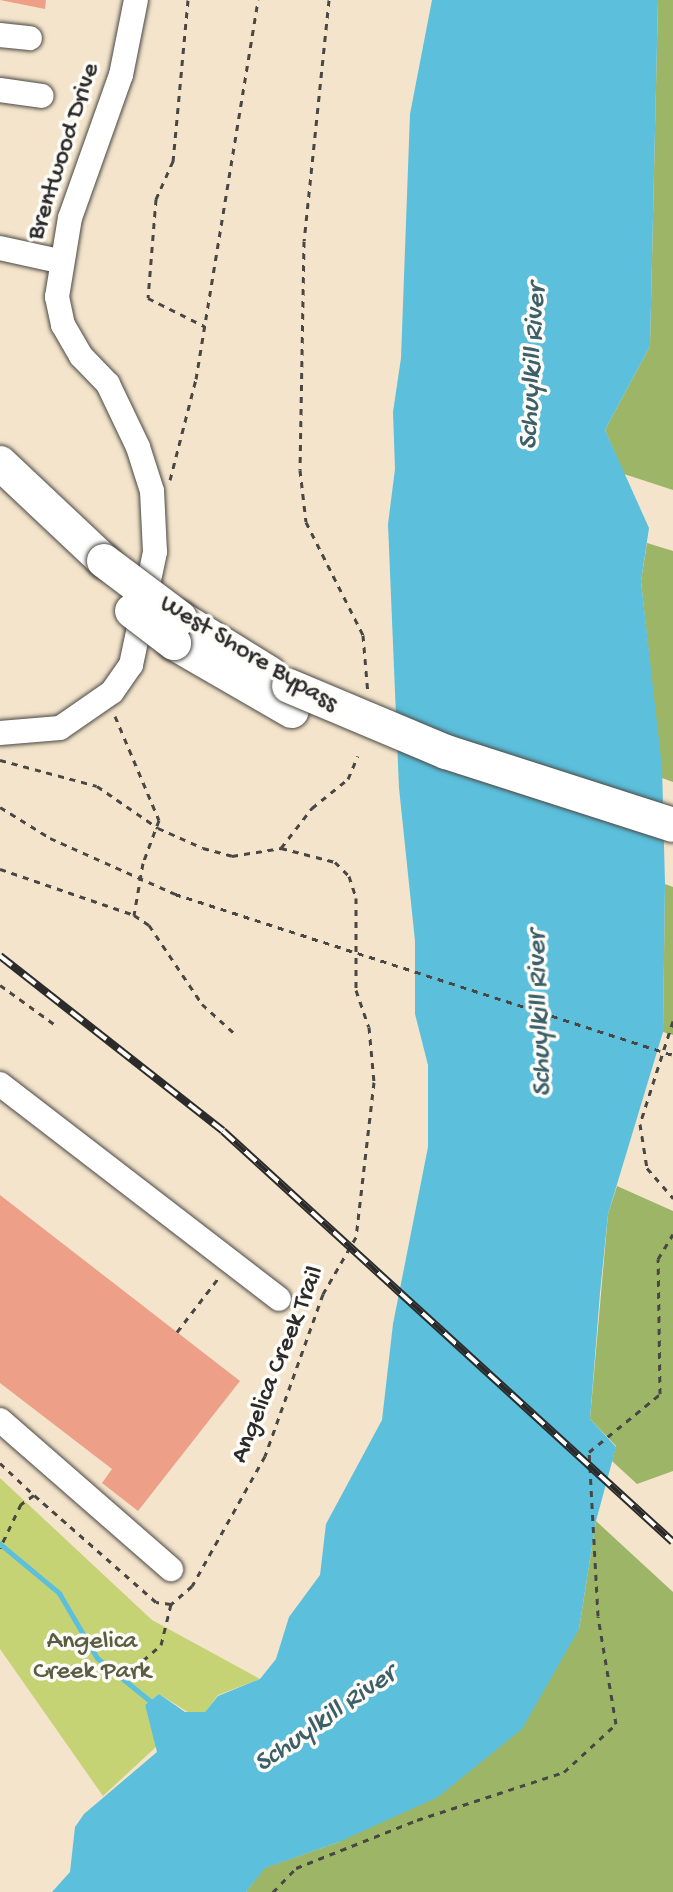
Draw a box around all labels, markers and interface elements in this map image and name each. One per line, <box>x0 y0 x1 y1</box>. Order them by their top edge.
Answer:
street label: Brentwood Drive <box>22 60 108 244</box>
water label: Schuylkill River <box>513 283 555 451</box>
street label: West Shore Bypass <box>153 589 343 721</box>
water label: Schuylkill River <box>521 931 561 1097</box>
street label: Angelica Creek Trail <box>225 1262 333 1468</box>
park label: Angelica Creek Park <box>33 1627 151 1688</box>
water label: Schuylkill River <box>249 1659 403 1781</box>

